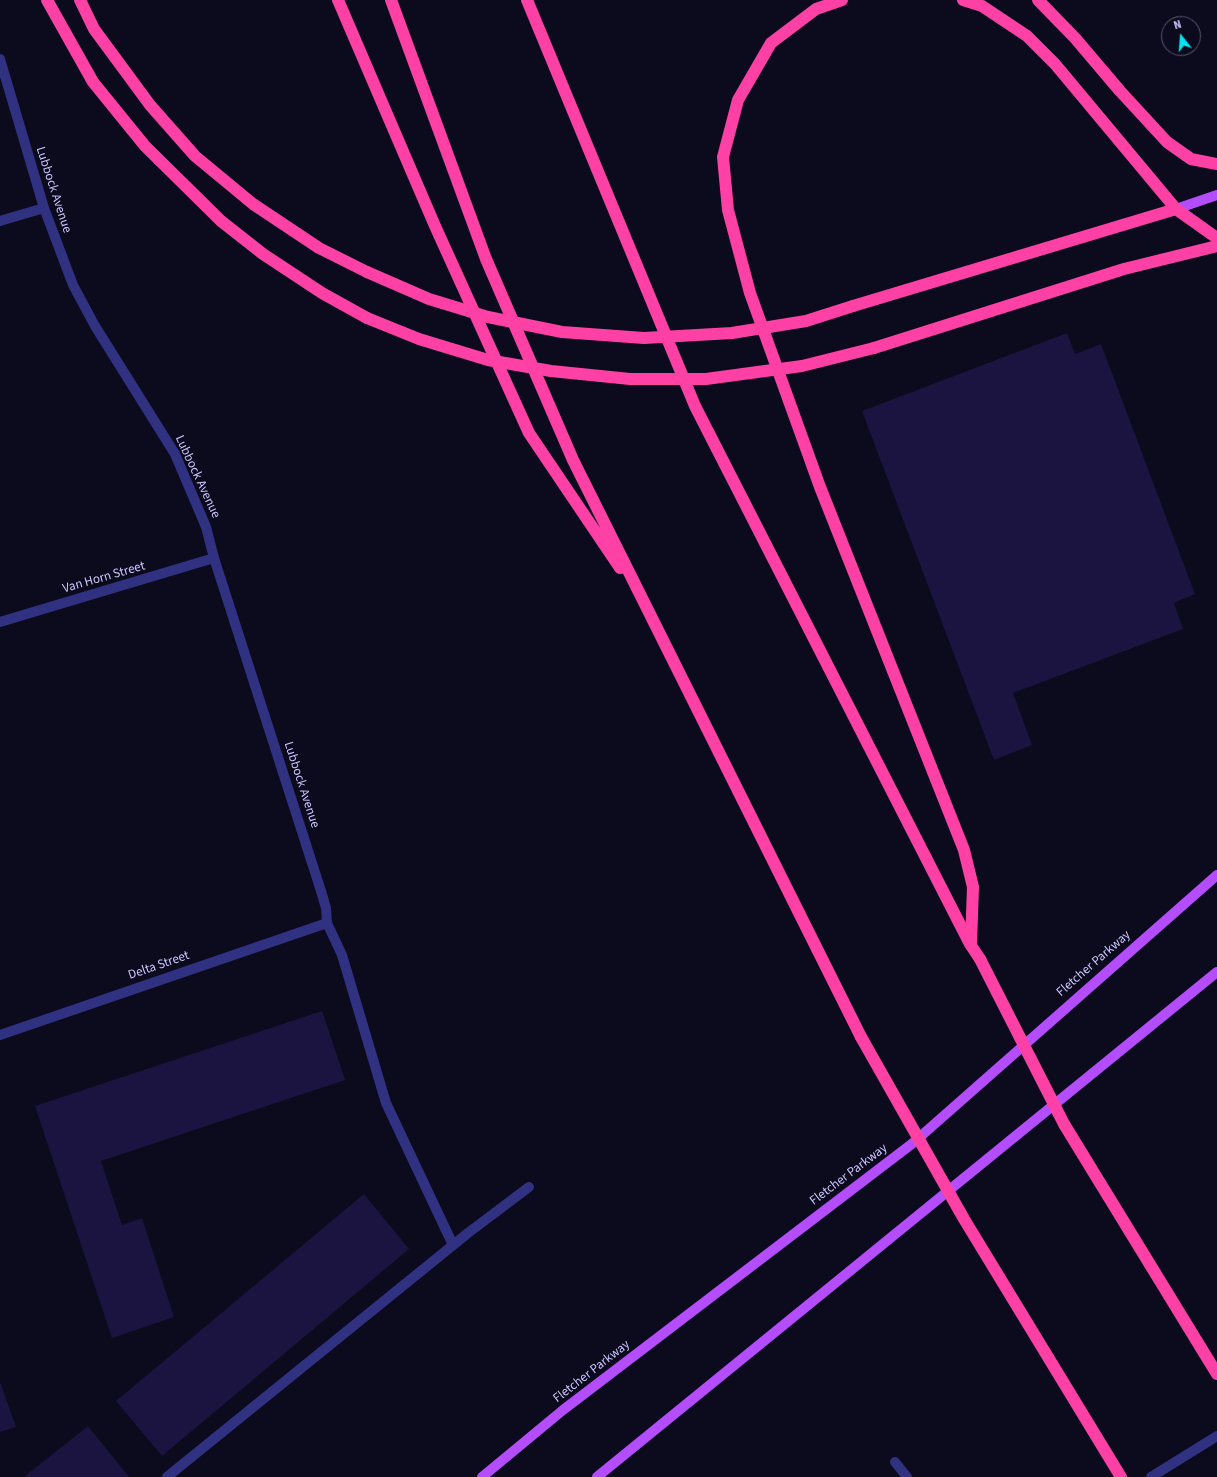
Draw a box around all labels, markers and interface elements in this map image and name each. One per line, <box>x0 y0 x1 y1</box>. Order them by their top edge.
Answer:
north arrow <box>1161 16 1201 56</box>
text: N <box>1172 17 1183 33</box>
street label: Lubbock Avenue <box>32 145 74 235</box>
street label: Lubbock Avenue <box>171 433 223 521</box>
street label: Van Horn Street <box>61 559 147 597</box>
street label: Lubbock Avenue <box>280 740 322 830</box>
street label: Fletcher Parkway <box>1054 928 1134 1000</box>
street label: Delta Street <box>126 948 192 984</box>
street label: Fletcher Parkway <box>807 1141 891 1209</box>
street label: Fletcher Parkway <box>551 1337 633 1407</box>

